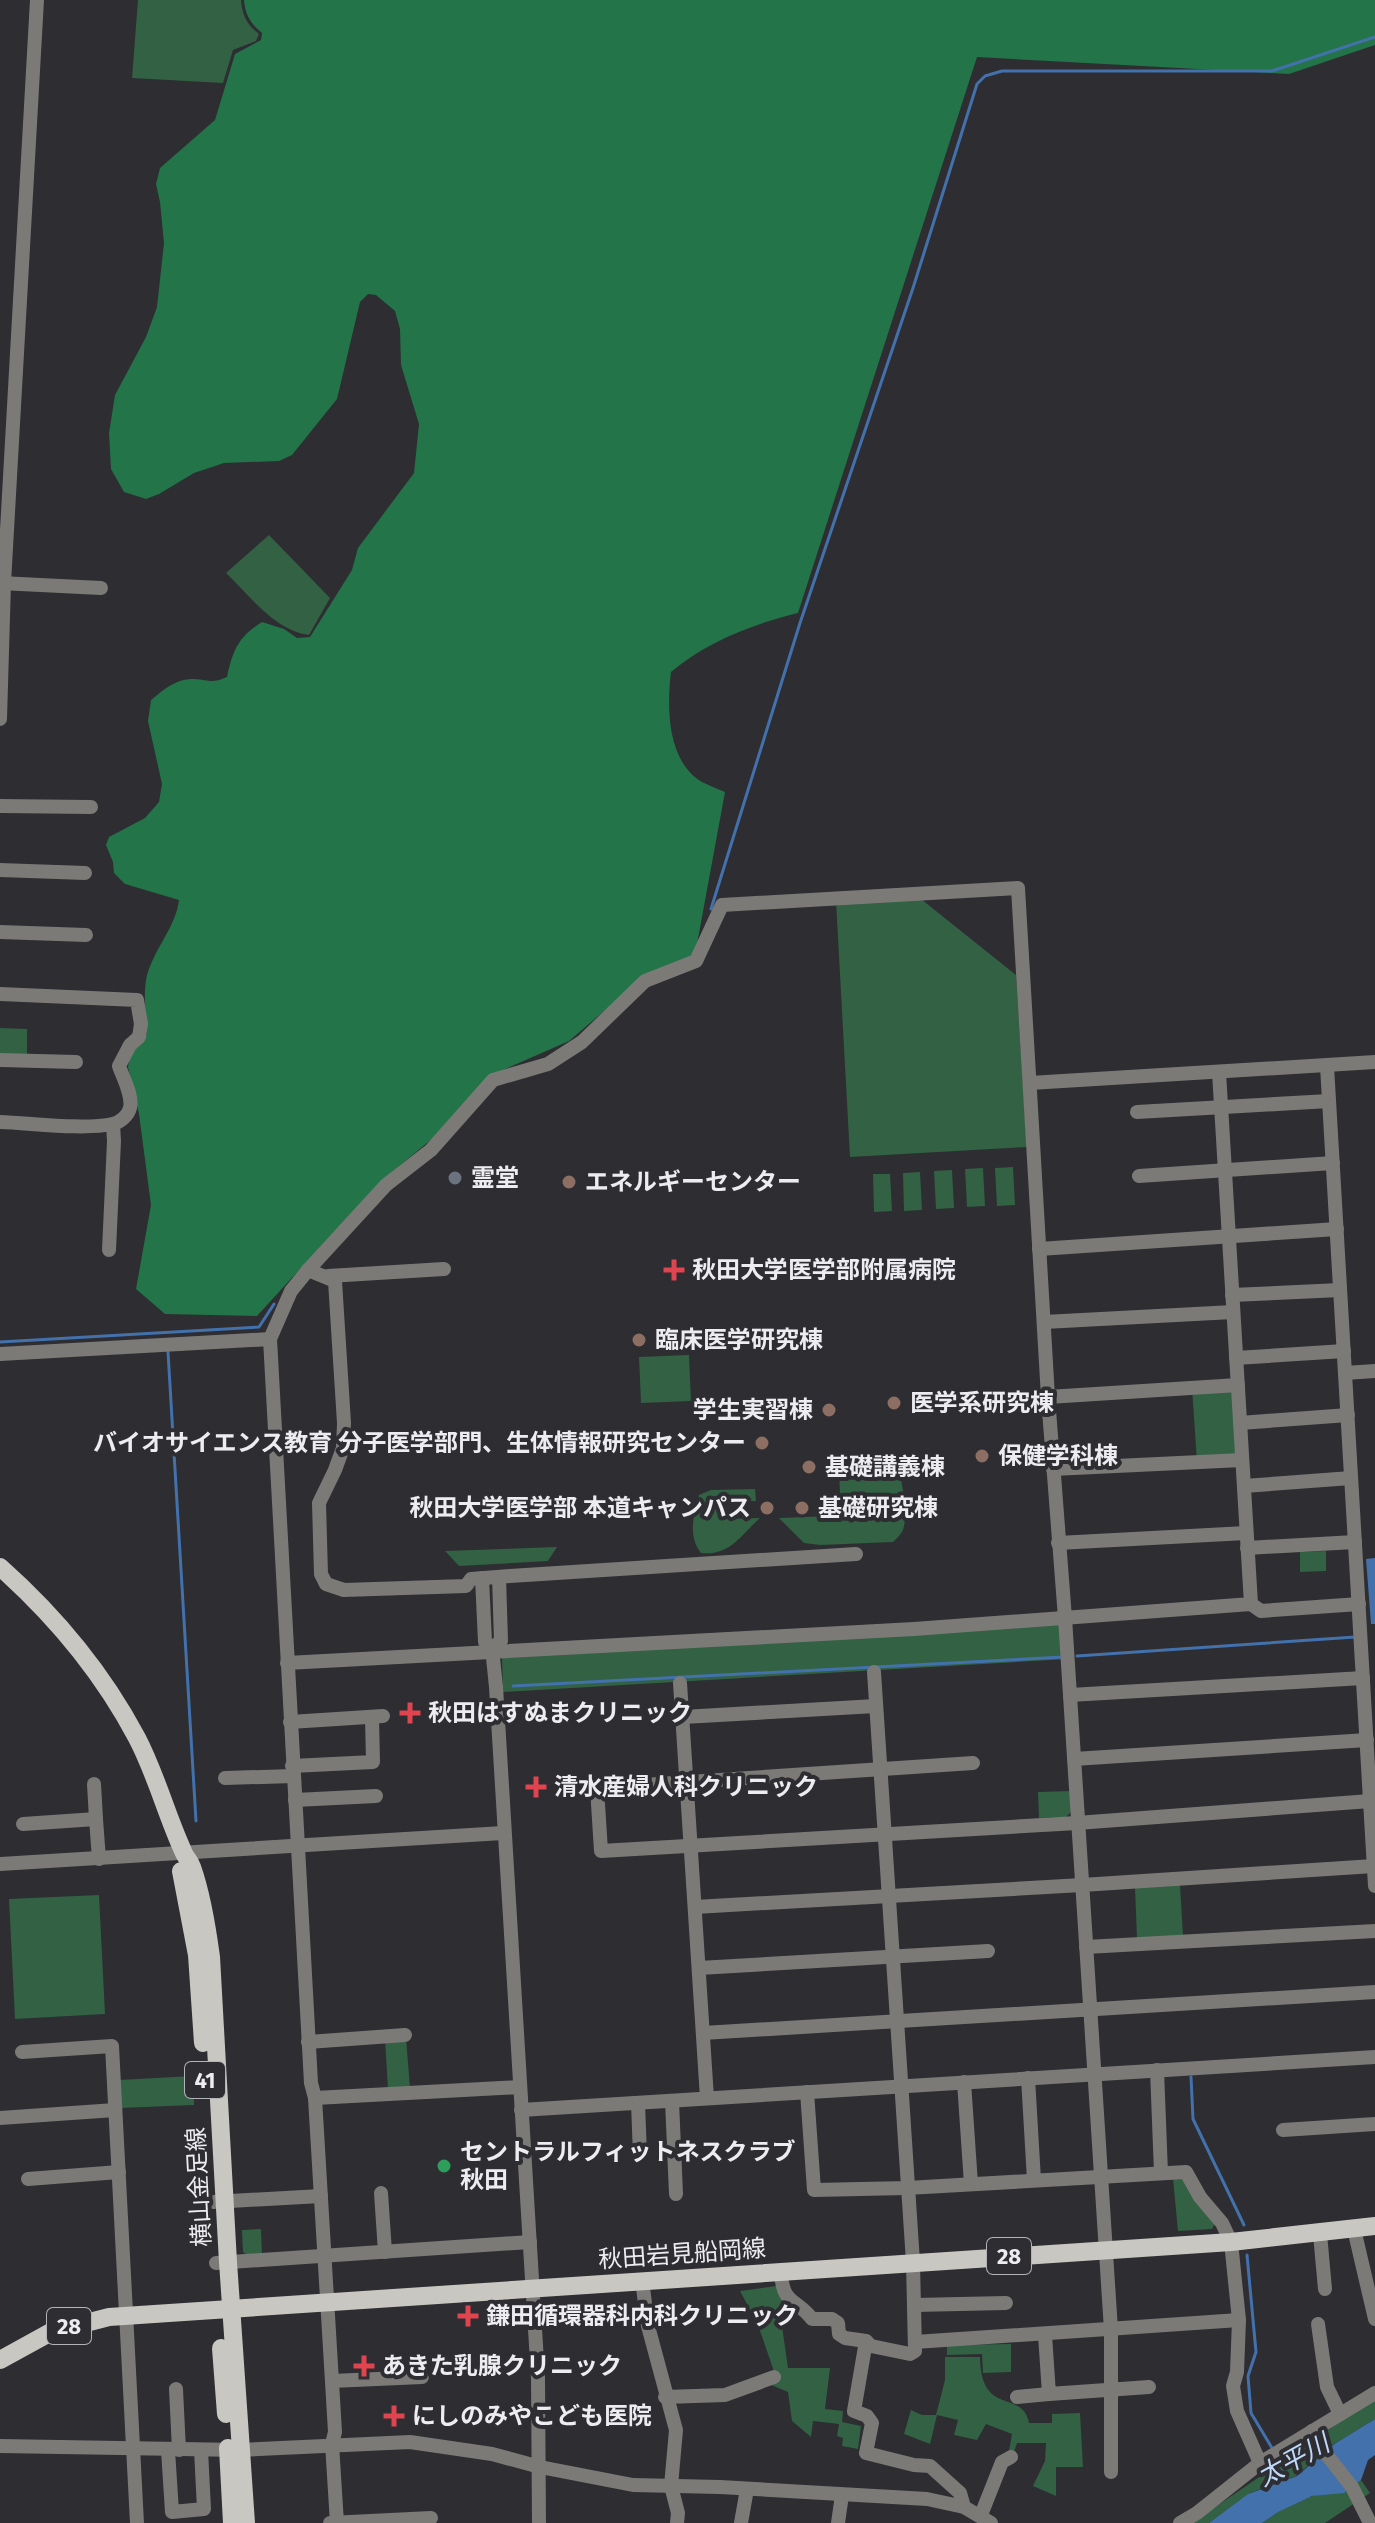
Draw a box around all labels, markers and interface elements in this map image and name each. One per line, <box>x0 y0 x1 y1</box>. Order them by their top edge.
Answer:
place label: 霊堂 <box>471 1164 519 1192</box>
place label: エネルギーセンター <box>585 1168 801 1196</box>
marker: 霊堂 <box>446 1169 464 1187</box>
marker: エネルギーセンター <box>560 1173 578 1191</box>
place label: 秋田大学医学部附属病院 <box>692 1256 956 1284</box>
marker: 秋田大学医学部附属病院 <box>663 1259 685 1281</box>
place label: 臨床医学研究棟 <box>655 1326 823 1354</box>
marker: 臨床医学研究棟 <box>630 1331 648 1349</box>
place label: 医学系研究棟 <box>910 1389 1054 1417</box>
marker: 医学系研究棟 <box>885 1394 903 1412</box>
place label: 学生実習棟 <box>693 1396 813 1424</box>
marker: 学生実習棟 <box>820 1401 838 1419</box>
place label: バイオサイエンス教育 分子医学部門、生体情報研究センター <box>93 1429 746 1457</box>
marker: バイオサイエンス教育 分子医学部門、生体情報研究センター <box>753 1434 771 1452</box>
place label: 保健学科棟 <box>998 1442 1118 1470</box>
marker: 保健学科棟 <box>973 1447 991 1465</box>
place label: 基礎講義棟 <box>825 1453 945 1481</box>
marker: 基礎講義棟 <box>800 1458 818 1476</box>
place label: 秋田大学医学部 本道キャンパス <box>409 1494 751 1522</box>
place label: 基礎研究棟 <box>818 1494 938 1522</box>
marker: 秋田大学医学部 本道キャンパス <box>758 1499 776 1517</box>
marker: 基礎研究棟 <box>793 1499 811 1517</box>
place label: 秋田はすぬまクリニック <box>428 1699 692 1727</box>
marker: 秋田はすぬまクリニック <box>399 1702 421 1724</box>
place label: 清水産婦人科クリニック <box>554 1773 818 1801</box>
marker: 清水産婦人科クリニック <box>525 1776 547 1798</box>
road number: 41 <box>185 2062 225 2098</box>
street label: 横山金足線 <box>182 2126 216 2248</box>
place label: セントラルフィットネスクラブ 秋田 <box>460 2138 796 2194</box>
marker: セントラルフィットネスクラブ 秋田 <box>435 2157 453 2175</box>
street label: 秋田岩見船岡線 <box>597 2234 767 2274</box>
road number: 28 <box>987 2238 1031 2274</box>
place label: 鎌田循環器科内科クリニック <box>486 2302 798 2330</box>
marker: 鎌田循環器科内科クリニック <box>457 2305 479 2327</box>
road number: 28 <box>47 2308 91 2344</box>
place label: あきた乳腺クリニック <box>382 2352 622 2380</box>
marker: あきた乳腺クリニック <box>353 2355 375 2377</box>
place label: にしのみやこども医院 <box>412 2402 652 2430</box>
marker: にしのみやこども医院 <box>383 2405 405 2427</box>
water label: 太平川 <box>1252 2427 1337 2493</box>

